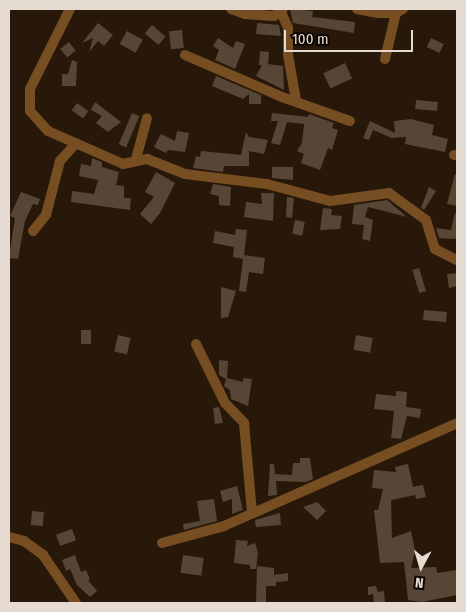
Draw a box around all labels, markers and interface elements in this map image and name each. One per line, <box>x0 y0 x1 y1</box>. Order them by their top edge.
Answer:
scale bar <box>286 20 415 52</box>
text: 100 m <box>292 30 329 48</box>
north arrow <box>396 542 446 592</box>
text: N <box>414 574 424 591</box>

